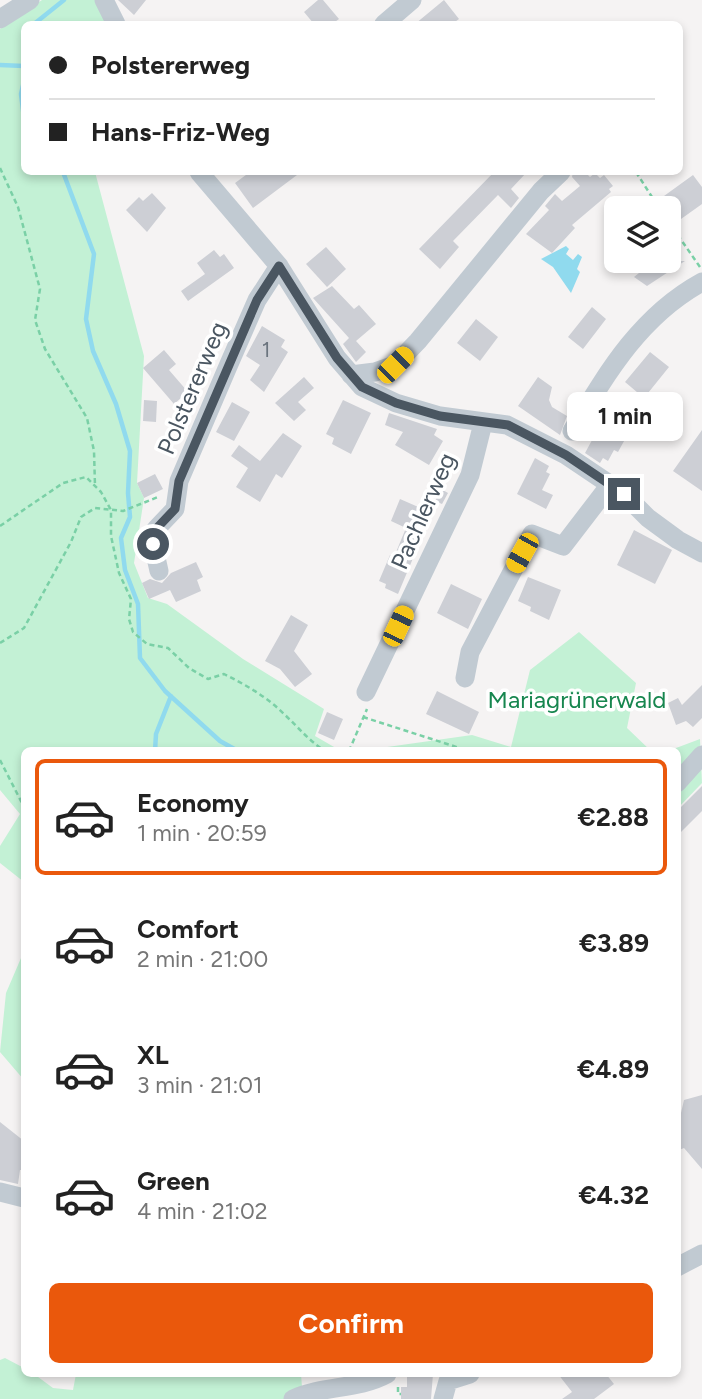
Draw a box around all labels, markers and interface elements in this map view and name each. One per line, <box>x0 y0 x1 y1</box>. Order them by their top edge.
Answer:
text: Polstererweg <box>91 49 250 81</box>
text: Hans-Friz-Weg <box>91 116 270 148</box>
map controls <box>604 196 681 273</box>
button: layers <box>604 196 681 273</box>
street label: Polstererweg <box>151 317 233 459</box>
house number: 1 <box>262 337 270 362</box>
car <box>373 343 418 387</box>
callout: 1 min <box>566 392 682 442</box>
text: 1 min <box>598 402 652 430</box>
street label: Pachlerweg <box>384 448 462 574</box>
route end <box>608 478 640 510</box>
route start <box>137 528 169 560</box>
car <box>503 530 542 576</box>
car <box>380 603 417 649</box>
park label: Mariagrünerwald <box>488 685 666 714</box>
icon: car <box>53 786 116 849</box>
text: Economy <box>137 787 249 819</box>
text: €2.88 <box>578 801 649 833</box>
text: 1 min · 20:59 <box>137 819 267 847</box>
icon: car <box>53 912 116 975</box>
text: Comfort <box>137 913 239 945</box>
text: €3.89 <box>579 927 649 959</box>
text: 2 min · 21:00 <box>137 945 268 973</box>
icon: car <box>53 1038 116 1101</box>
text: XL <box>137 1039 169 1071</box>
text: €4.89 <box>577 1053 649 1085</box>
text: 3 min · 21:01 <box>137 1071 263 1099</box>
icon: car <box>53 1164 116 1227</box>
text: Green <box>137 1165 210 1197</box>
text: €4.32 <box>579 1179 649 1211</box>
text: 4 min · 21:02 <box>137 1197 268 1225</box>
button: Confirm <box>49 1283 653 1363</box>

